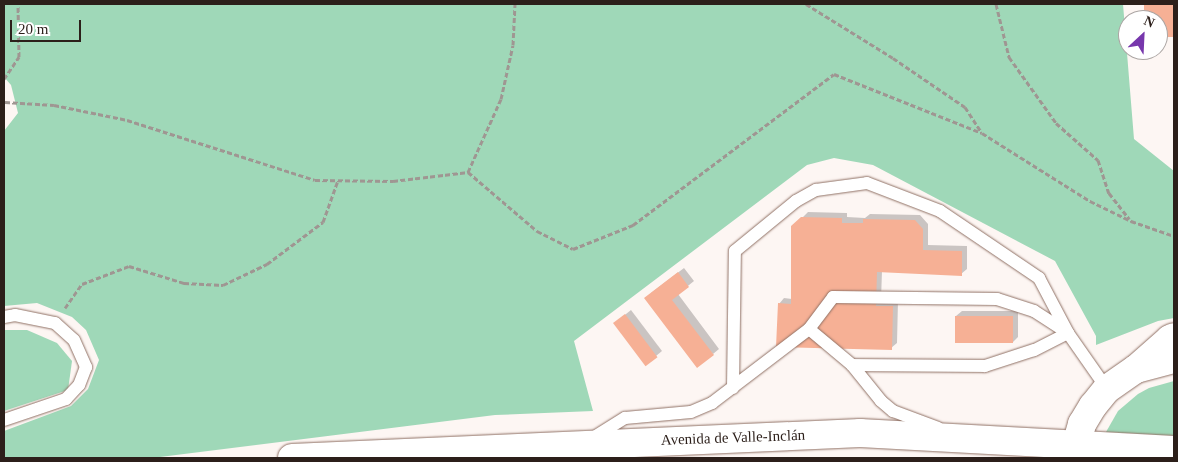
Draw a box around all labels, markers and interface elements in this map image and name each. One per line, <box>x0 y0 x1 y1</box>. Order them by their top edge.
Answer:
scale bar <box>12 10 84 42</box>
north arrow <box>1118 10 1168 60</box>
text: N <box>1141 13 1157 31</box>
text: 20 m <box>18 21 48 37</box>
street label: Avenida de Valle-Inclán <box>660 426 806 450</box>

